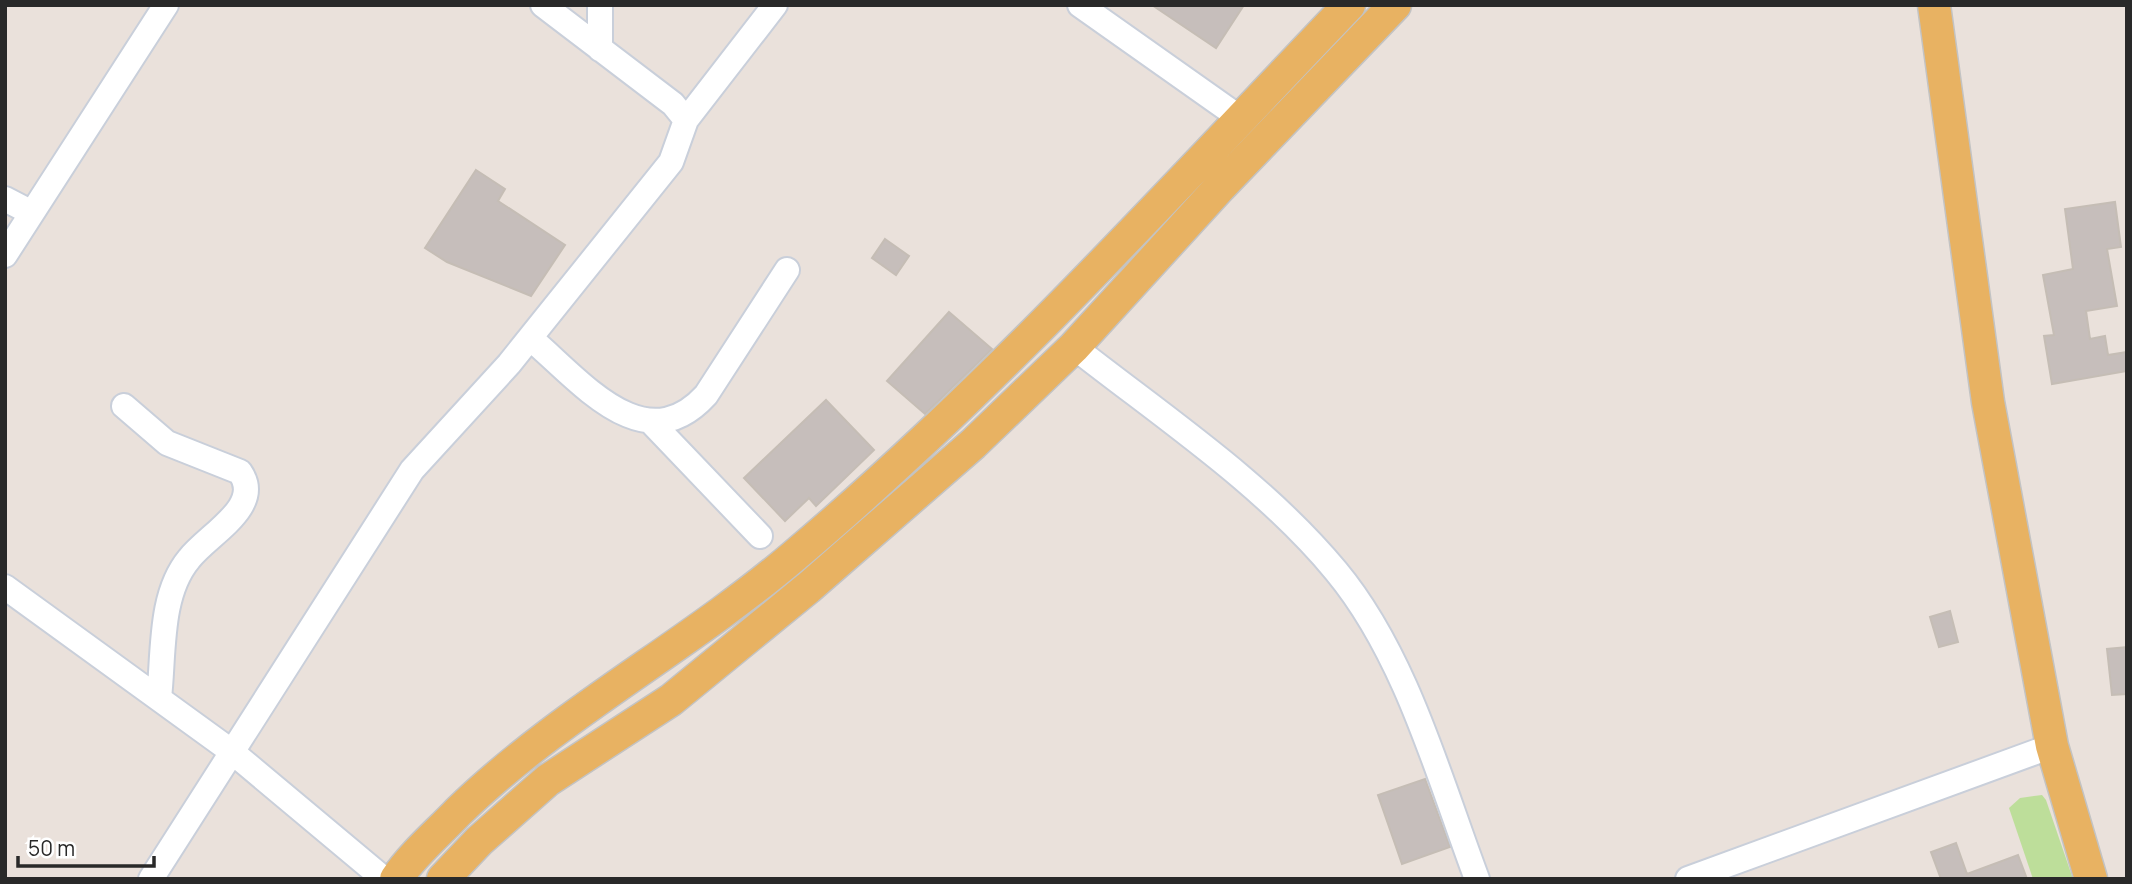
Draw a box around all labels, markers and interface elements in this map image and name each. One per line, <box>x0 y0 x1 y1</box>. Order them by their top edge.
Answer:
scale bar <box>18 824 154 868</box>
text: 50 m <box>28 834 75 862</box>

